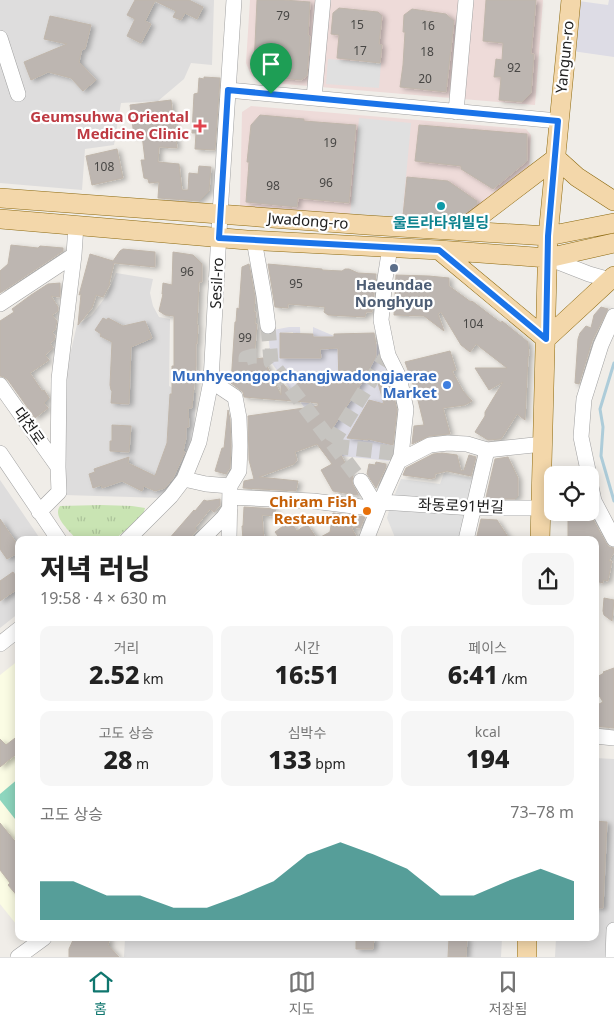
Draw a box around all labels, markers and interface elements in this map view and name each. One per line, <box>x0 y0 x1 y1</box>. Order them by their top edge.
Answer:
house number: 79 <box>276 7 290 24</box>
house number: 15 <box>350 16 364 33</box>
house number: 16 <box>421 17 435 34</box>
street label: Yangun-ro <box>550 20 578 94</box>
house number: 17 <box>353 42 367 59</box>
pin <box>250 43 292 94</box>
house number: 18 <box>420 43 434 60</box>
icon: arrive <box>257 50 285 78</box>
house number: 92 <box>507 59 521 76</box>
house number: 20 <box>418 70 432 87</box>
place label: Geumsuhwa Oriental Medicine Clinic <box>30 106 189 143</box>
marker: Geumsuhwa Oriental Medicine Clinic <box>193 119 207 133</box>
house number: 19 <box>323 134 337 151</box>
house number: 108 <box>94 158 114 175</box>
house number: 96 <box>319 174 333 191</box>
house number: 98 <box>266 177 280 194</box>
marker: 울트라타워빌딩 <box>435 200 447 212</box>
street label: Jwadong-ro <box>265 207 349 233</box>
place label: 울트라타워빌딩 <box>393 212 489 232</box>
street label: Sesil-ro <box>205 257 227 309</box>
marker: Haeundae Nonghyup <box>388 262 400 274</box>
house number: 96 <box>180 263 194 280</box>
place label: Haeundae Nonghyup <box>355 274 433 311</box>
house number: 95 <box>289 275 303 292</box>
house number: 104 <box>463 315 483 332</box>
house number: 99 <box>238 329 252 346</box>
place label: Munhyeongopchangjwadongjaerae Market <box>172 365 437 402</box>
marker: Munhyeongopchangjwadongjaerae Market <box>441 379 453 391</box>
street label: 대천로 <box>10 403 50 448</box>
map controls <box>544 466 599 521</box>
button: locate <box>544 466 599 521</box>
place label: Chiram Fish Restaurant <box>269 491 357 528</box>
street label: 좌동로91번길 <box>418 494 504 516</box>
marker: Chiram Fish Restaurant <box>361 505 373 517</box>
text: 저녁 러닝 <box>40 549 150 587</box>
button: share <box>522 553 574 605</box>
text: 19:58 · 4 × 630 m <box>40 587 167 609</box>
text: 거리 <box>113 638 139 657</box>
text: 시간 <box>294 638 320 657</box>
text: 페이스 <box>468 638 507 657</box>
text: 2.52 <box>89 657 139 691</box>
text: 16:51 <box>275 657 339 691</box>
text: 6:41 <box>448 657 498 691</box>
text: km <box>139 669 164 688</box>
text: /km <box>498 669 528 688</box>
text: kcal <box>475 722 501 741</box>
text: 고도 상승 <box>99 723 154 742</box>
text: 심박수 <box>288 723 326 742</box>
text: 194 <box>466 741 509 775</box>
text: 28 <box>104 742 132 776</box>
text: 133 <box>268 742 312 776</box>
text: m <box>132 754 149 773</box>
text: bpm <box>312 754 346 773</box>
text: 73–78 m <box>510 801 574 823</box>
text: 고도 상승 <box>40 803 103 825</box>
tab: 홈 <box>87 968 115 1018</box>
tab: 지도 <box>288 968 316 1018</box>
tab: 저장됨 <box>489 968 527 1018</box>

